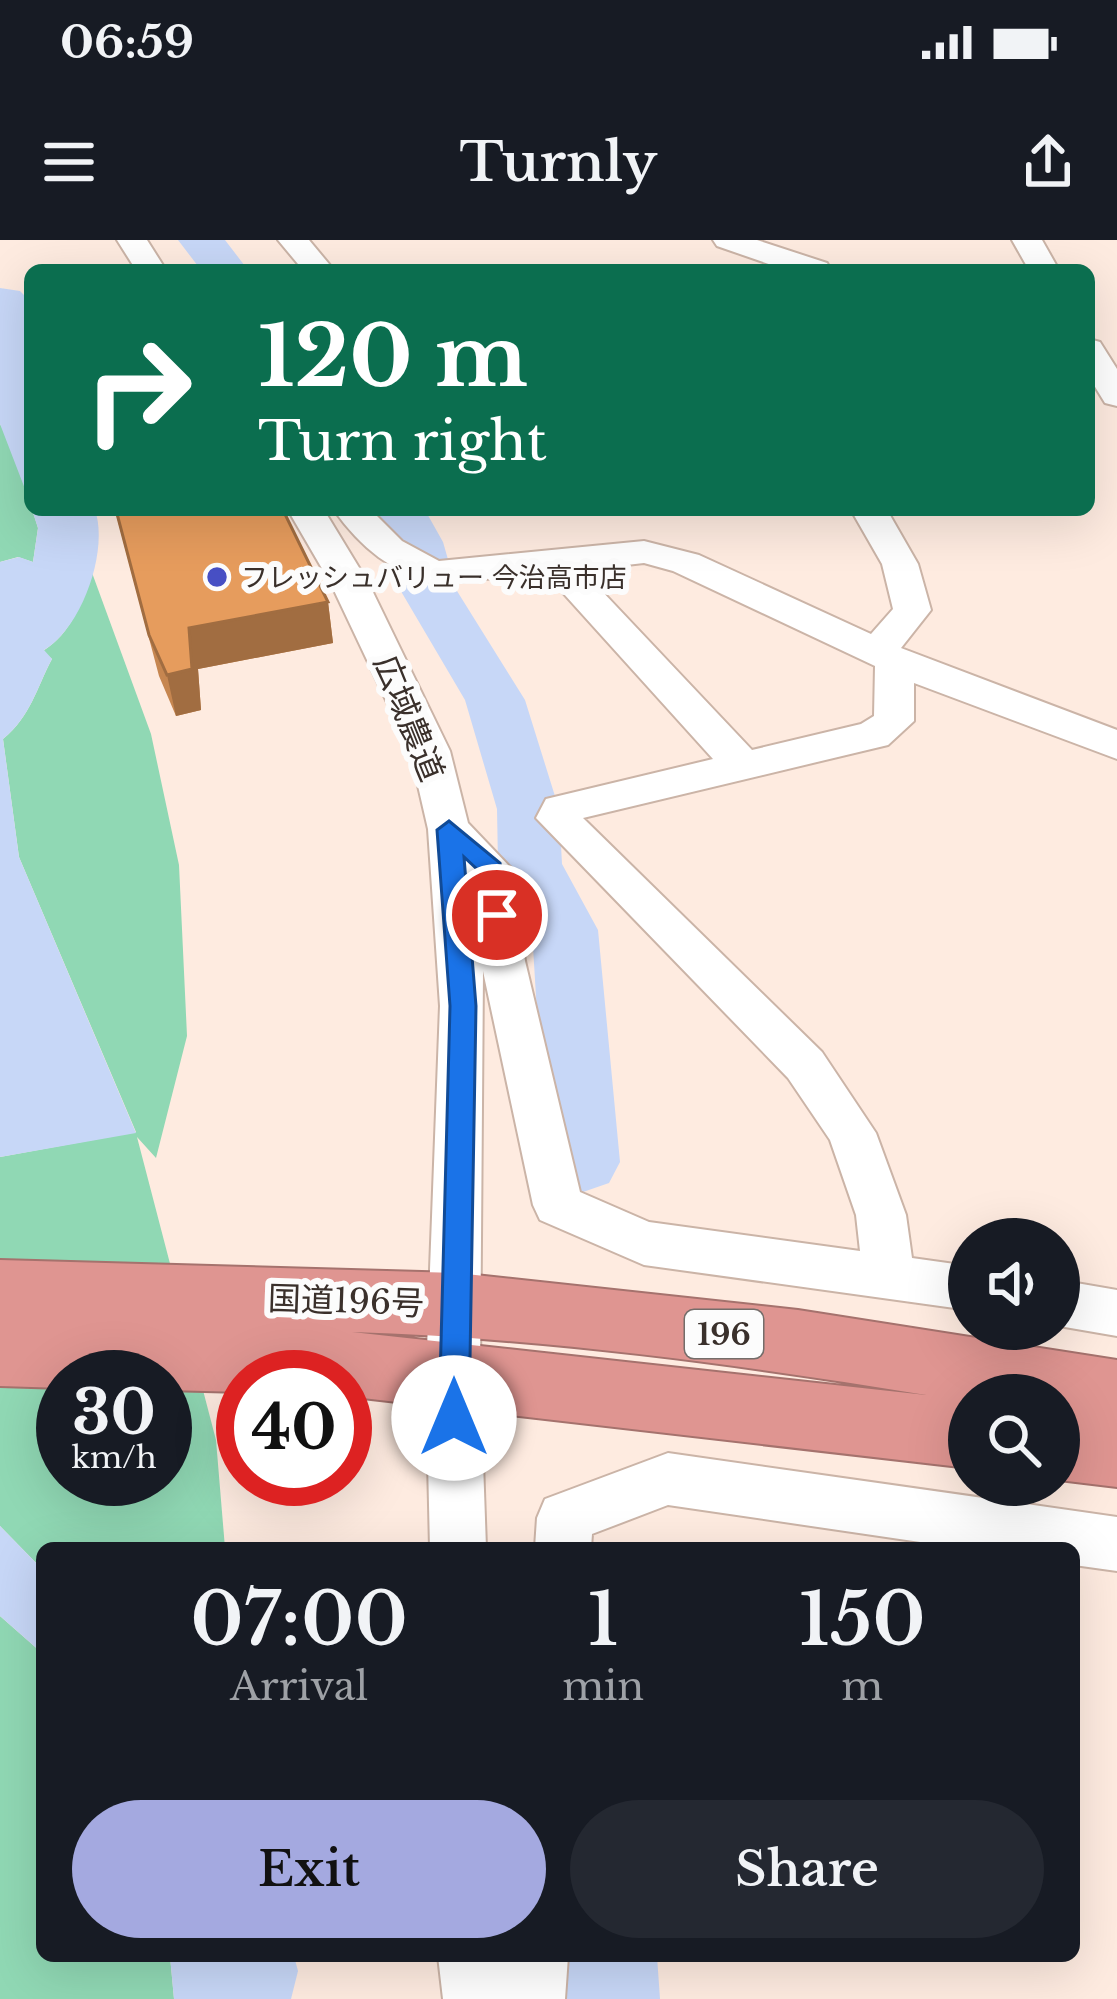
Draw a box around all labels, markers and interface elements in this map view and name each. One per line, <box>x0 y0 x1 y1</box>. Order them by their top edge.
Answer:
text: 06:59 <box>60 14 194 70</box>
icon: menu <box>36 129 102 195</box>
text: Turnly <box>460 129 657 196</box>
icon: share <box>1015 129 1081 195</box>
text: 120 m <box>258 305 528 409</box>
icon: right <box>60 312 216 468</box>
text: Turn right <box>258 408 547 475</box>
place label: フレッシュバリュー 今治高市店 <box>241 561 627 594</box>
marker: フレッシュバリュー 今治高市店 <box>204 564 230 590</box>
street label: 広域農道 <box>365 649 453 787</box>
pin <box>446 864 548 966</box>
icon: arrive <box>464 882 530 948</box>
map controls <box>948 1218 1080 1506</box>
button: sound <box>948 1218 1080 1350</box>
street label: 国道196号 <box>267 1278 425 1324</box>
road number: 196 <box>685 1310 763 1358</box>
speed limit sign: 40 <box>216 1350 372 1506</box>
position arrow <box>391 1355 517 1481</box>
button: search <box>948 1374 1080 1506</box>
text: 30 <box>72 1376 156 1450</box>
text: km/h <box>71 1439 157 1476</box>
text: 07:00 <box>190 1575 408 1664</box>
text: 1 <box>587 1575 619 1664</box>
text: 150 <box>798 1575 926 1664</box>
text: Arrival <box>230 1662 368 1711</box>
text: min <box>562 1662 644 1711</box>
text: m <box>841 1662 883 1711</box>
button: Exit <box>72 1800 546 1938</box>
button: Share <box>570 1800 1044 1938</box>

